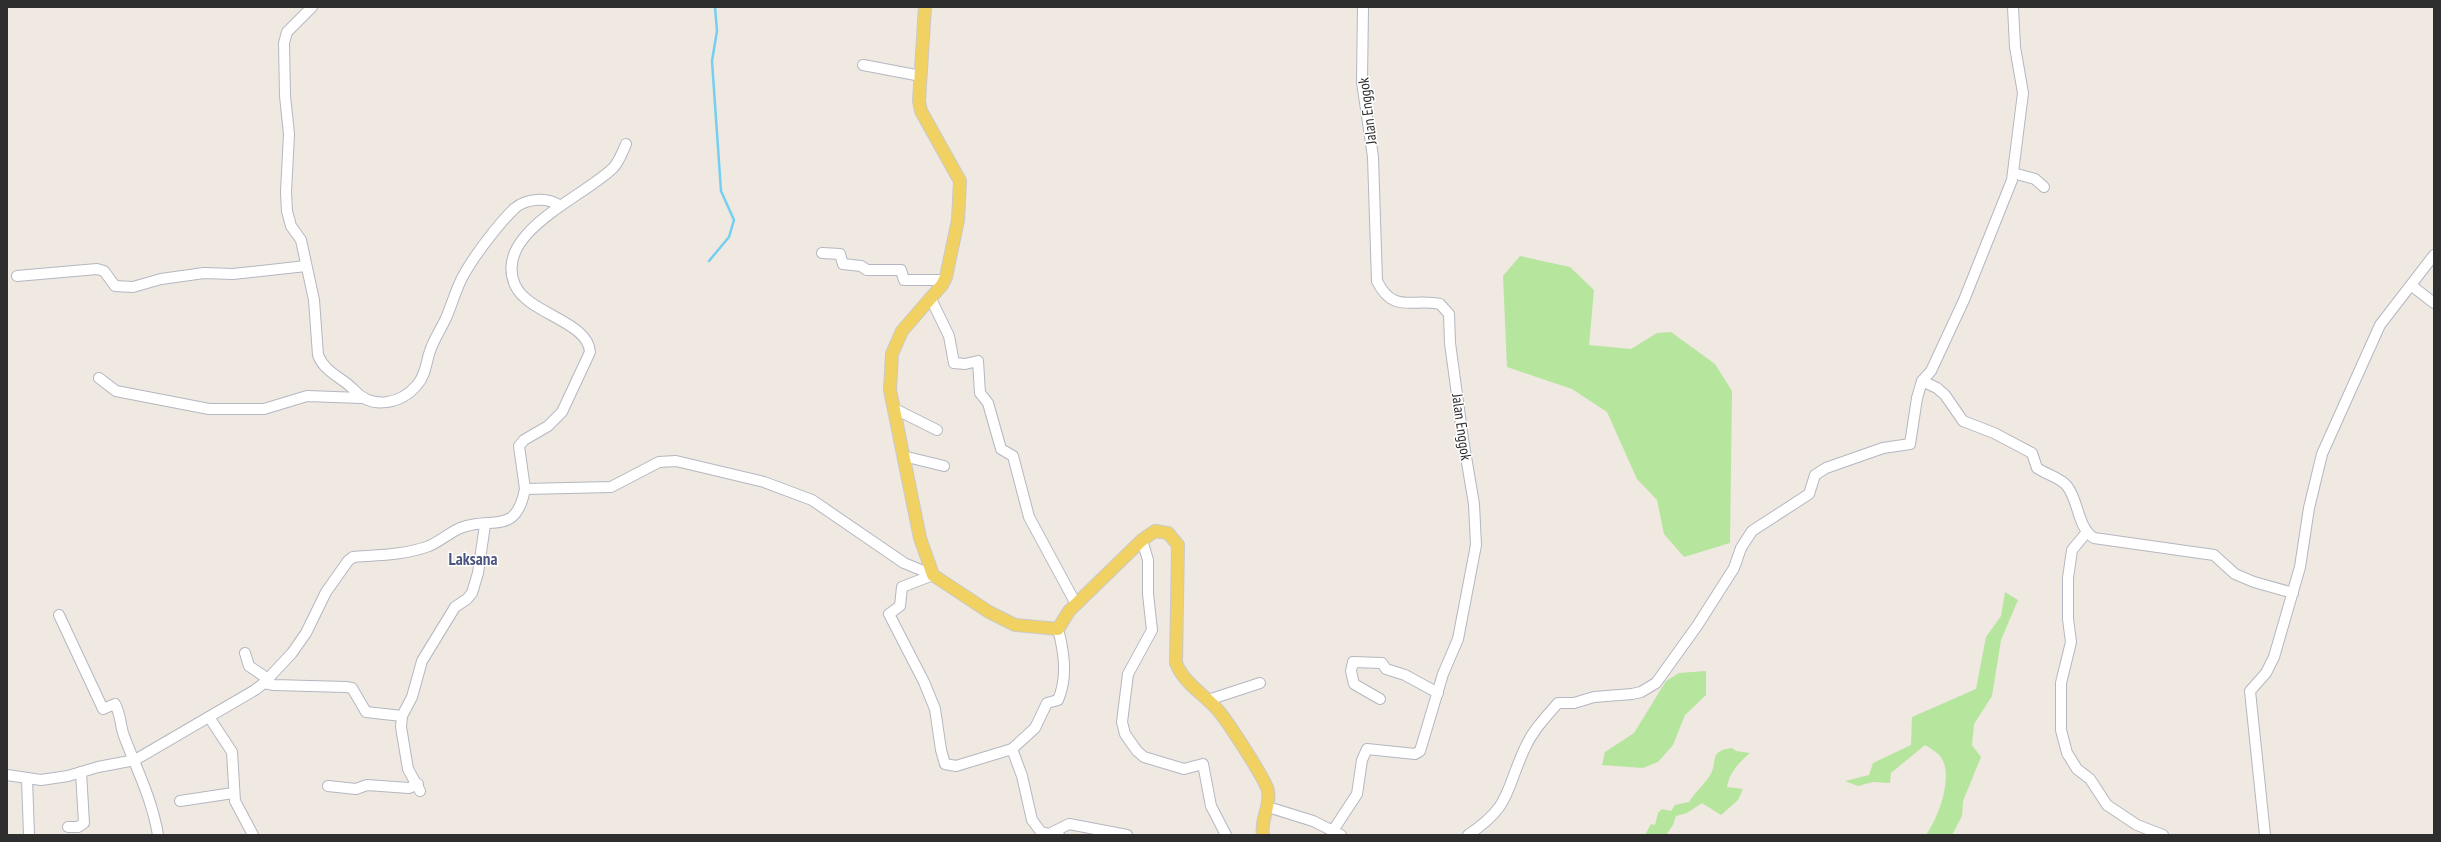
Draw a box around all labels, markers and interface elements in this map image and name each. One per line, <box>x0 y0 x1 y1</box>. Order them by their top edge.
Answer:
street label: Jalan Enggok <box>1353 76 1381 146</box>
street label: Jalan Enggok <box>1448 391 1476 462</box>
district label: Laksana <box>449 548 497 570</box>

